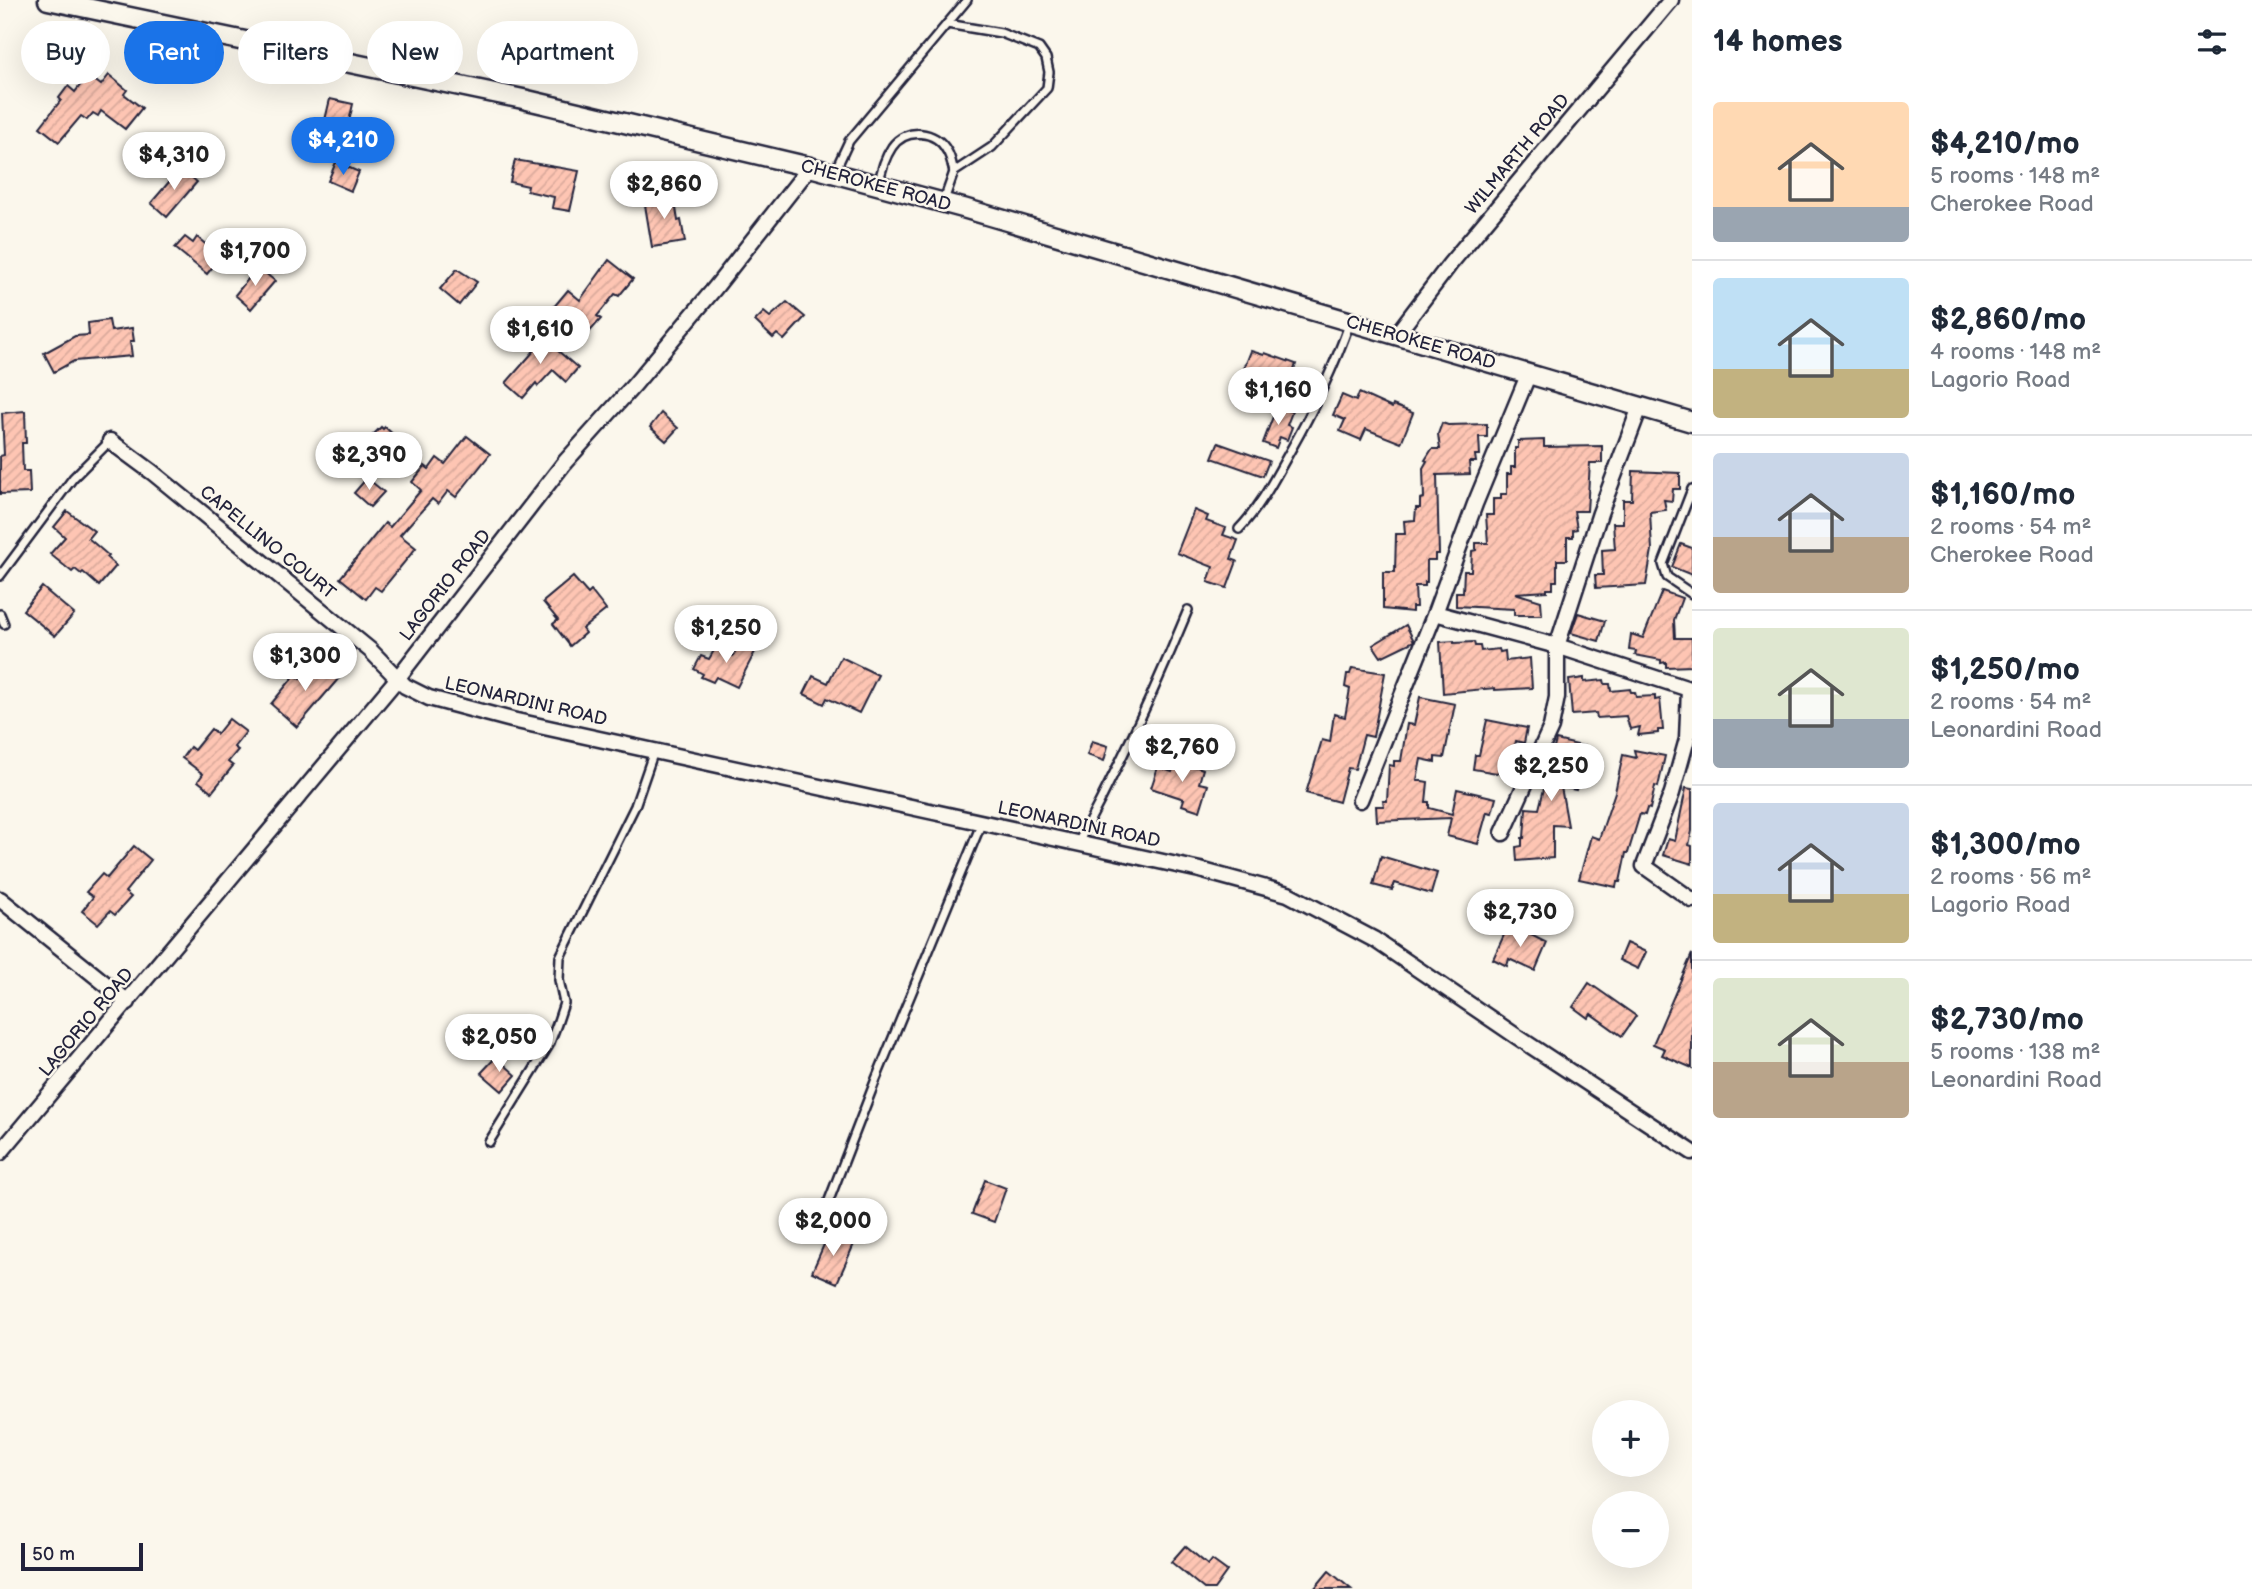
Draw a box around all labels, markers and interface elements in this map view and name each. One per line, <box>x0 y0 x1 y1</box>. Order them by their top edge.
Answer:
chip: Buy <box>21 21 110 84</box>
chip: Rent <box>124 21 224 84</box>
chip: Filters <box>238 21 353 84</box>
chip: New <box>367 21 463 84</box>
chip: Apartment <box>477 21 638 84</box>
icon: filters <box>2193 23 2231 61</box>
text: 14 homes <box>1713 24 1842 60</box>
street label: WILMARTH ROAD <box>1461 90 1574 219</box>
pin: $4,210 <box>286 118 400 177</box>
text: $4,210 <box>307 126 379 154</box>
text: $4,210/mo <box>1930 126 2080 162</box>
icon: home <box>1769 130 1853 214</box>
pin: $4,310 <box>117 132 231 192</box>
text: $4,310 <box>138 141 210 169</box>
street label: CHEROKEE ROAD <box>798 155 953 216</box>
pin: $2,860 <box>607 162 721 221</box>
text: 5 rooms · 148 m² <box>1930 162 2100 190</box>
text: $2,860 <box>626 170 702 198</box>
text: Cherokee Road <box>1930 190 2094 218</box>
pin: $1,700 <box>198 229 312 288</box>
text: $1,700 <box>219 237 291 265</box>
text: $2,860/mo <box>1930 302 2086 338</box>
pin: $1,610 <box>483 306 597 366</box>
icon: home <box>1769 306 1853 390</box>
street label: CHEROKEE ROAD <box>1344 311 1498 374</box>
text: $1,610 <box>506 315 574 343</box>
text: 4 rooms · 148 m² <box>1930 338 2101 366</box>
text: Lagorio Road <box>1930 366 2071 394</box>
pin: $1,160 <box>1221 368 1335 427</box>
text: $1,160 <box>1244 376 1312 404</box>
pin: $2,390 <box>312 433 426 492</box>
text: $2,390 <box>331 441 407 469</box>
text: $1,160/mo <box>1930 477 2075 513</box>
street label: CAPELLINO COURT <box>196 481 340 604</box>
icon: home <box>1769 481 1853 565</box>
text: 2 rooms · 54 m² <box>1930 513 2092 541</box>
street label: LAGORIO ROAD <box>396 526 495 645</box>
text: Cherokee Road <box>1930 541 2094 569</box>
pin: $1,250 <box>669 606 783 665</box>
text: $1,250 <box>690 614 762 642</box>
pin: $1,300 <box>248 634 362 693</box>
text: $1,300 <box>269 642 341 670</box>
text: $1,250/mo <box>1930 652 2080 688</box>
icon: home <box>1769 656 1853 740</box>
street label: LEONARDINI ROAD <box>443 673 609 730</box>
text: 2 rooms · 54 m² <box>1930 688 2092 716</box>
text: Leonardini Road <box>1930 716 2102 744</box>
pin: $2,760 <box>1125 724 1239 784</box>
text: $2,760 <box>1145 733 1219 761</box>
pin: $2,250 <box>1494 744 1608 803</box>
text: $2,250 <box>1513 752 1589 780</box>
street label: LEONARDINI ROAD <box>996 797 1162 852</box>
text: $1,300/mo <box>1930 827 2081 863</box>
icon: home <box>1769 831 1853 915</box>
text: 2 rooms · 56 m² <box>1930 863 2092 891</box>
pin: $2,730 <box>1463 890 1577 949</box>
text: Lagorio Road <box>1930 891 2071 919</box>
text: $2,730 <box>1483 898 1557 926</box>
street label: LAGORIO ROAD <box>35 964 138 1081</box>
text: $2,730/mo <box>1930 1002 2084 1038</box>
icon: home <box>1769 1006 1853 1090</box>
pin: $2,050 <box>442 1014 556 1074</box>
text: $2,050 <box>461 1023 537 1051</box>
text: 5 rooms · 138 m² <box>1930 1038 2100 1066</box>
text: Leonardini Road <box>1930 1066 2102 1094</box>
pin: $2,000 <box>776 1198 890 1258</box>
text: $2,000 <box>794 1207 872 1235</box>
map controls <box>1592 1400 1669 1568</box>
button: + <box>1592 1400 1669 1477</box>
button: − <box>1592 1491 1669 1568</box>
scale bar <box>21 1540 144 1572</box>
text: 50 m <box>32 1543 75 1566</box>

